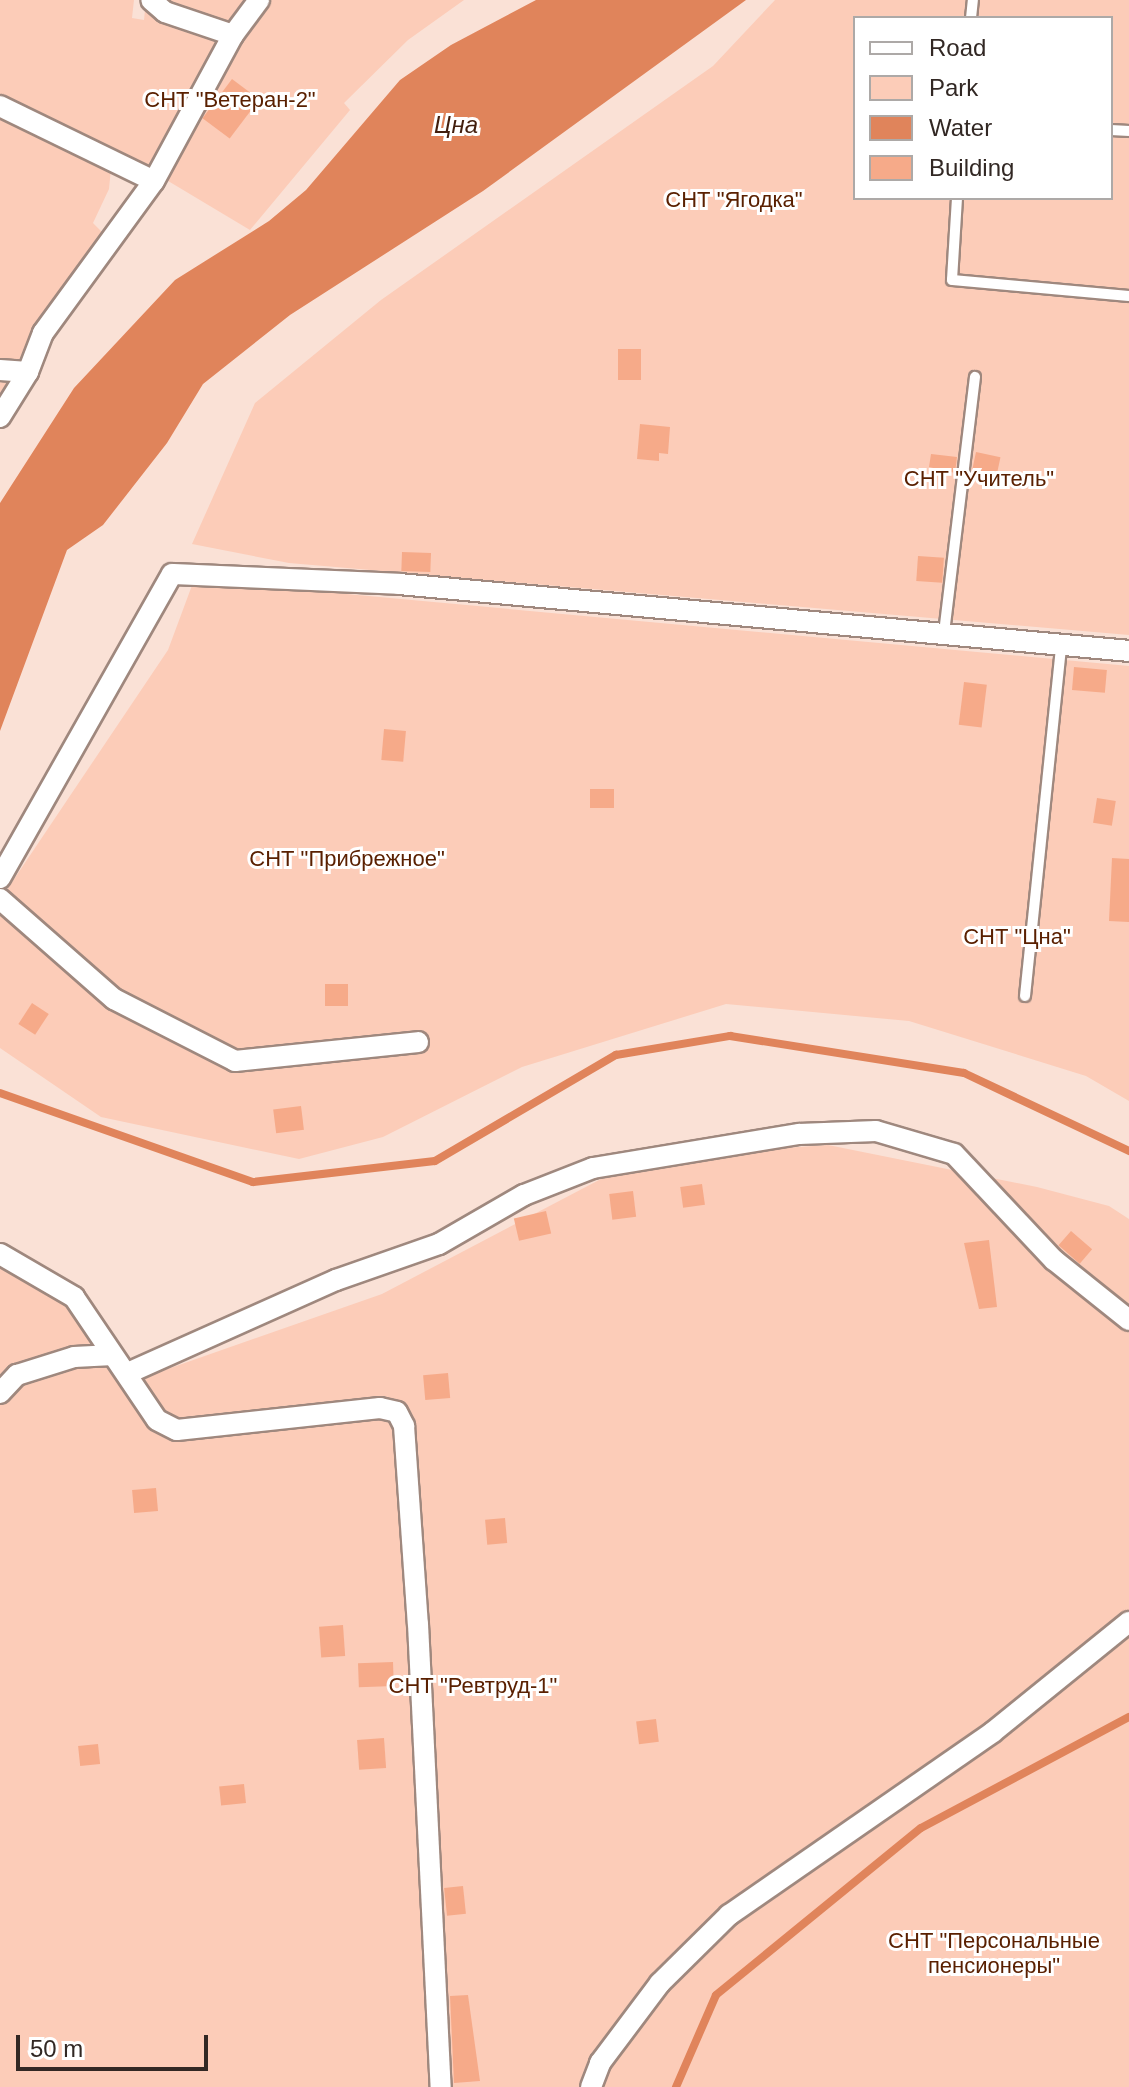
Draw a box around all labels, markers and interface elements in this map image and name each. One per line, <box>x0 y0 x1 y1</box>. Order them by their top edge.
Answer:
legend <box>853 16 1113 200</box>
text: Road <box>929 34 986 61</box>
text: Park <box>929 74 978 101</box>
park label: СНТ "Ветеран-2" <box>144 87 316 113</box>
water label: Цна <box>434 111 478 139</box>
text: Water <box>929 114 992 141</box>
text: Building <box>929 154 1014 181</box>
park label: СНТ "Ягодка" <box>665 187 803 213</box>
park label: СНТ "Учитель" <box>904 466 1054 492</box>
park label: СНТ "Прибрежное" <box>249 846 445 872</box>
park label: СНТ "Цна" <box>963 924 1071 950</box>
park label: СНТ "Ревтруд-1" <box>389 1673 557 1699</box>
park label: СНТ "Персональные пенсионеры" <box>888 1927 1100 1978</box>
scale bar <box>20 2019 212 2069</box>
text: 50 m <box>30 2035 83 2062</box>

